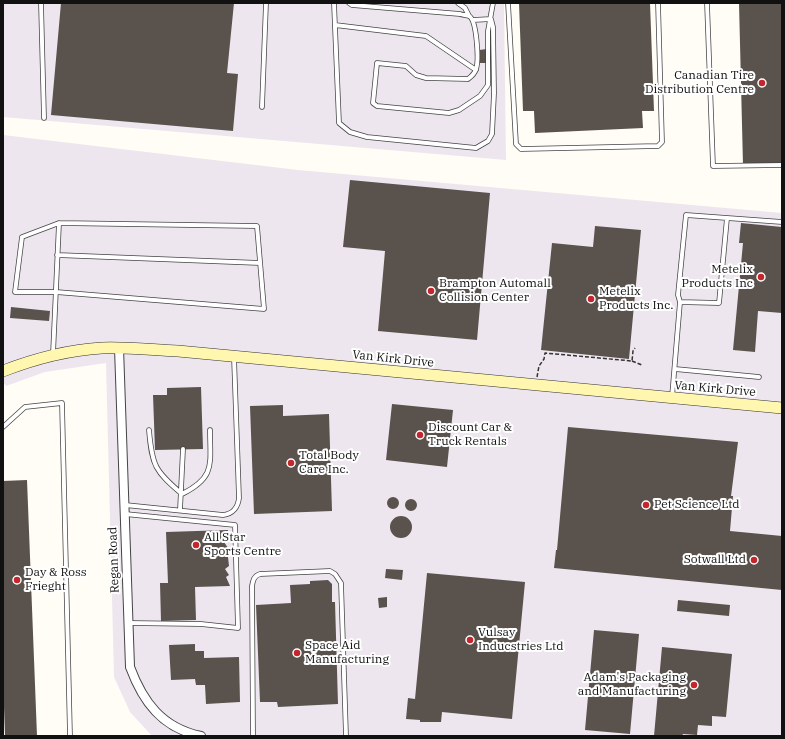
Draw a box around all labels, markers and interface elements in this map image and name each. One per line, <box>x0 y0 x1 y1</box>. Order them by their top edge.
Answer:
place label: Canadian Tire Distribution Centre <box>645 69 754 97</box>
marker: Canadian Tire Distribution Centre <box>757 78 767 88</box>
place label: Metelix Products Inc <box>682 263 753 291</box>
marker: Metelix Products Inc <box>756 272 766 282</box>
place label: Brampton Automall Collision Center <box>439 277 551 305</box>
place label: Metelix Products Inc. <box>599 285 673 313</box>
marker: Brampton Automall Collision Center <box>426 286 436 296</box>
marker: Metelix Products Inc. <box>586 294 596 304</box>
street label: Van Kirk Drive <box>352 348 434 370</box>
street label: Van Kirk Drive <box>674 378 756 400</box>
place label: Discount Car & Truck Rentals <box>428 421 512 449</box>
marker: Discount Car & Truck Rentals <box>415 430 425 440</box>
place label: Total Body Care Inc. <box>299 449 359 477</box>
marker: Total Body Care Inc. <box>286 458 296 468</box>
place label: Pet Science Ltd <box>654 498 740 512</box>
marker: Pet Science Ltd <box>641 500 651 510</box>
street label: Regan Road <box>106 527 122 593</box>
place label: All Star Sports Centre <box>204 531 281 559</box>
marker: All Star Sports Centre <box>191 540 201 550</box>
place label: Sotwall Ltd <box>684 553 746 567</box>
marker: Sotwall Ltd <box>749 555 759 565</box>
place label: Day & Ross Frieght <box>25 566 87 594</box>
marker: Day & Ross Frieght <box>12 575 22 585</box>
place label: Vulsay Inducstries Ltd <box>478 626 563 654</box>
marker: Vulsay Inducstries Ltd <box>465 635 475 645</box>
place label: Space Aid Manufacturing <box>305 639 389 667</box>
marker: Space Aid Manufacturing <box>292 648 302 658</box>
place label: Adam's Packaging and Manufacturing <box>578 671 686 699</box>
marker: Adam's Packaging and Manufacturing <box>689 680 699 690</box>

